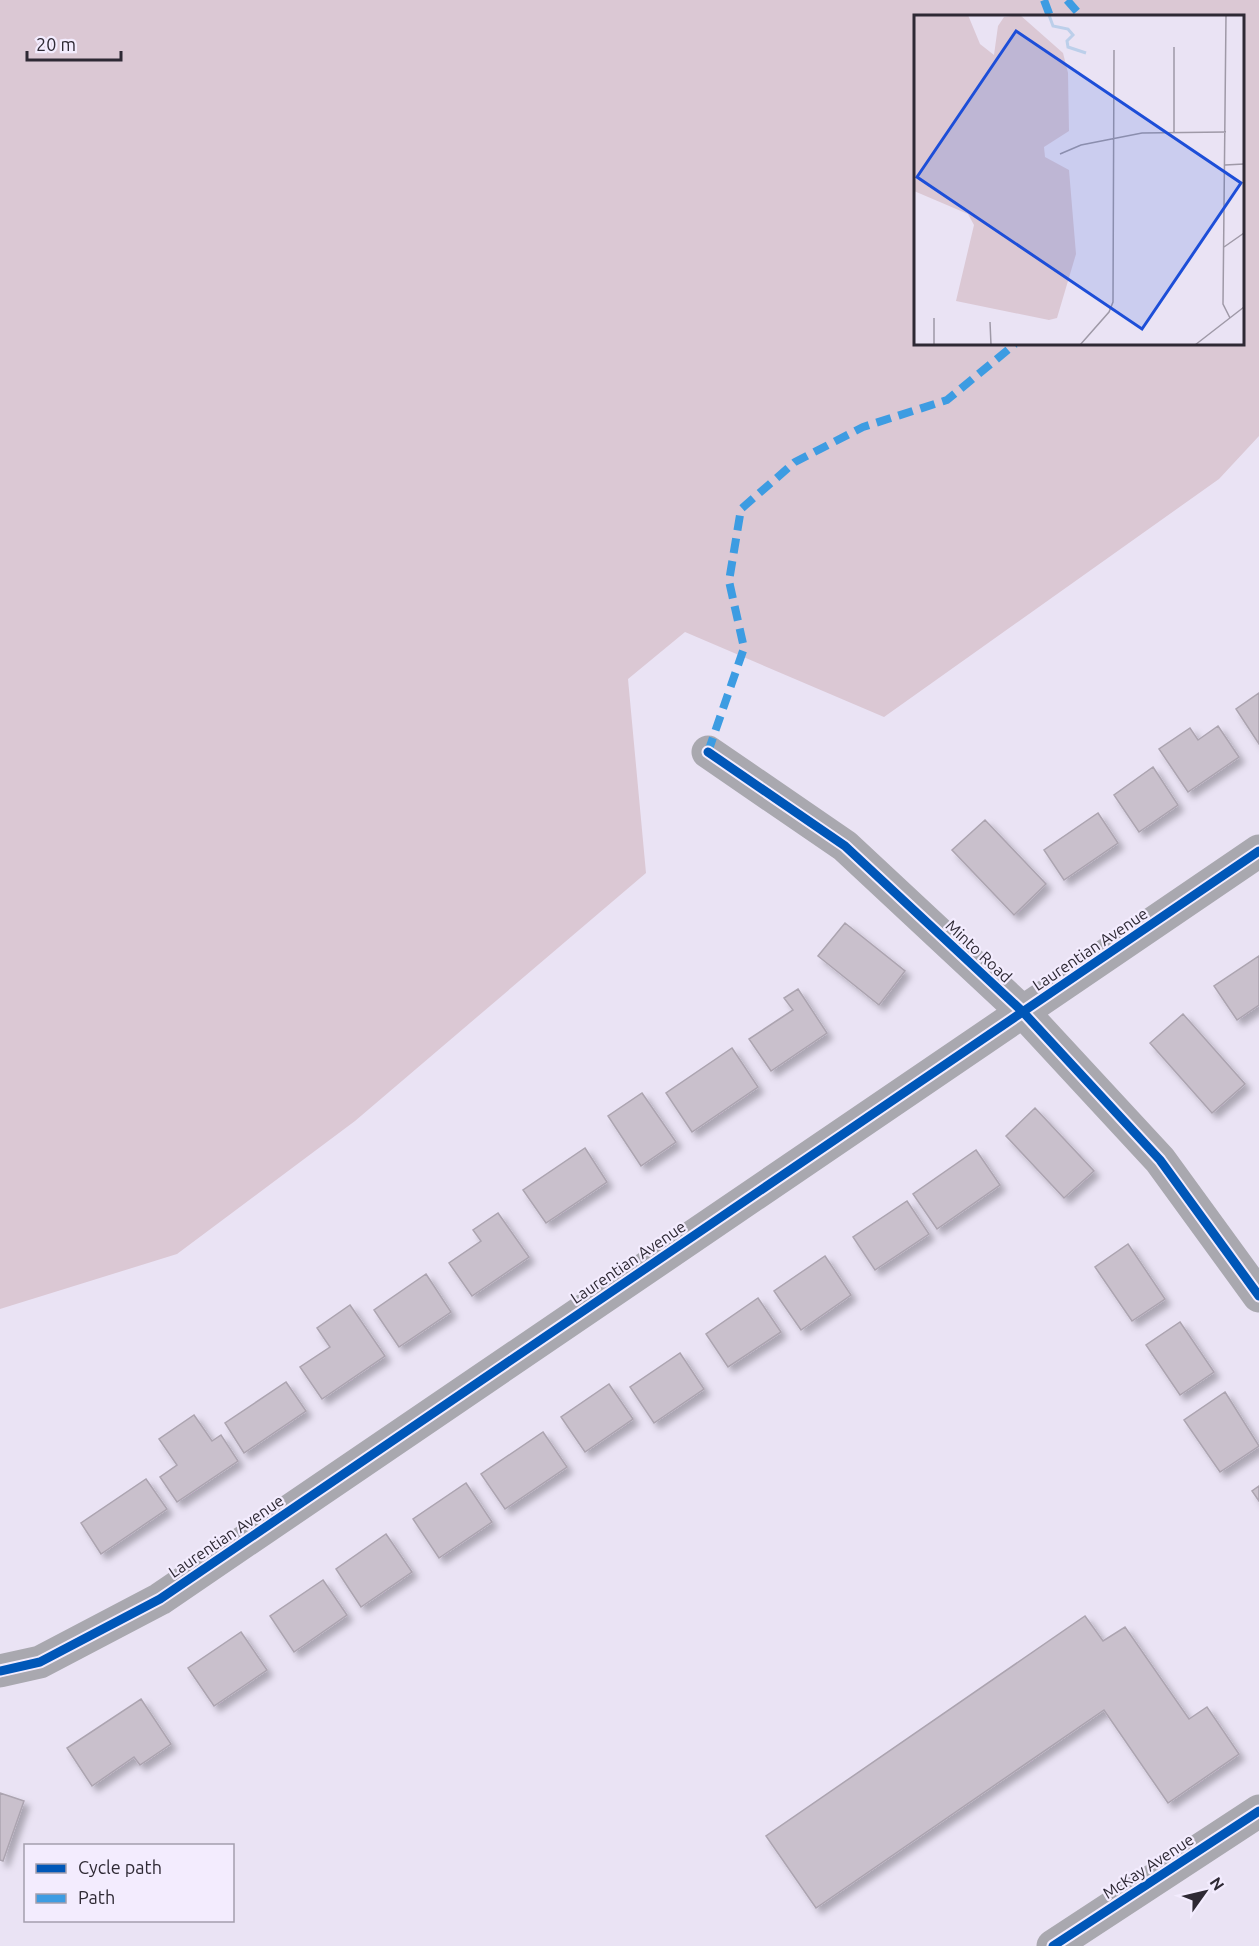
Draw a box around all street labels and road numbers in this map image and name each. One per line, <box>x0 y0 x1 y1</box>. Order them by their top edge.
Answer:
street label: Laurentian Avenue <box>1029 904 1151 994</box>
street label: Minto Road <box>942 916 1016 986</box>
street label: Laurentian Avenue <box>567 1217 689 1307</box>
street label: Laurentian Avenue <box>165 1491 287 1581</box>
street label: McKay Avenue <box>1099 1830 1197 1902</box>

